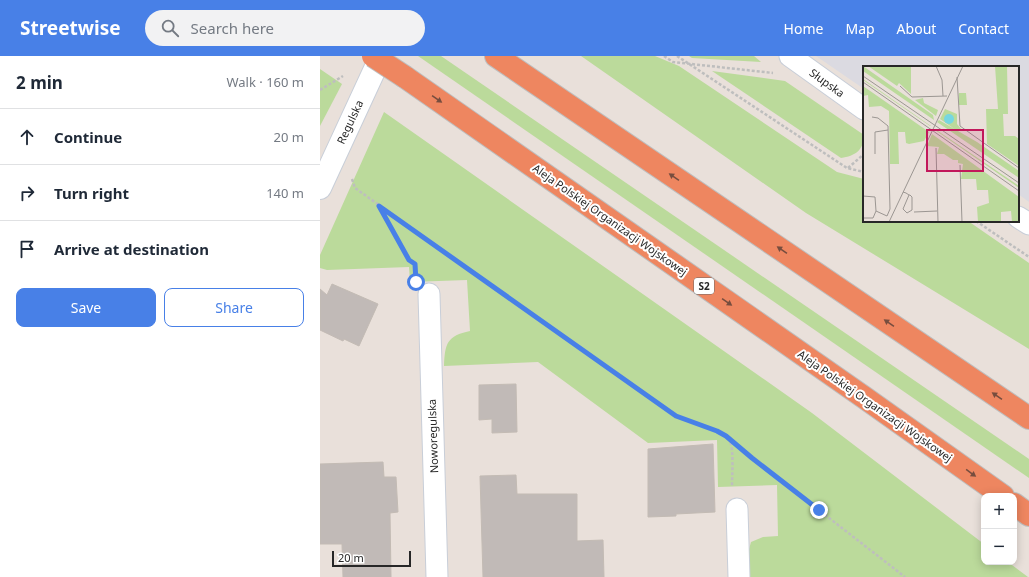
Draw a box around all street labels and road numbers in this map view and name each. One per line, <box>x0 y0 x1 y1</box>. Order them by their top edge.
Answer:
street label: Słupska <box>807 65 848 100</box>
street label: Regulska <box>333 97 366 146</box>
street label: Aleja Polskiej Organizacji Wojskowej <box>530 160 691 279</box>
road number: S2 <box>694 278 714 294</box>
street label: Aleja Polskiej Organizacji Wojskowej <box>795 346 956 465</box>
street label: Noworegulska <box>424 399 441 473</box>

